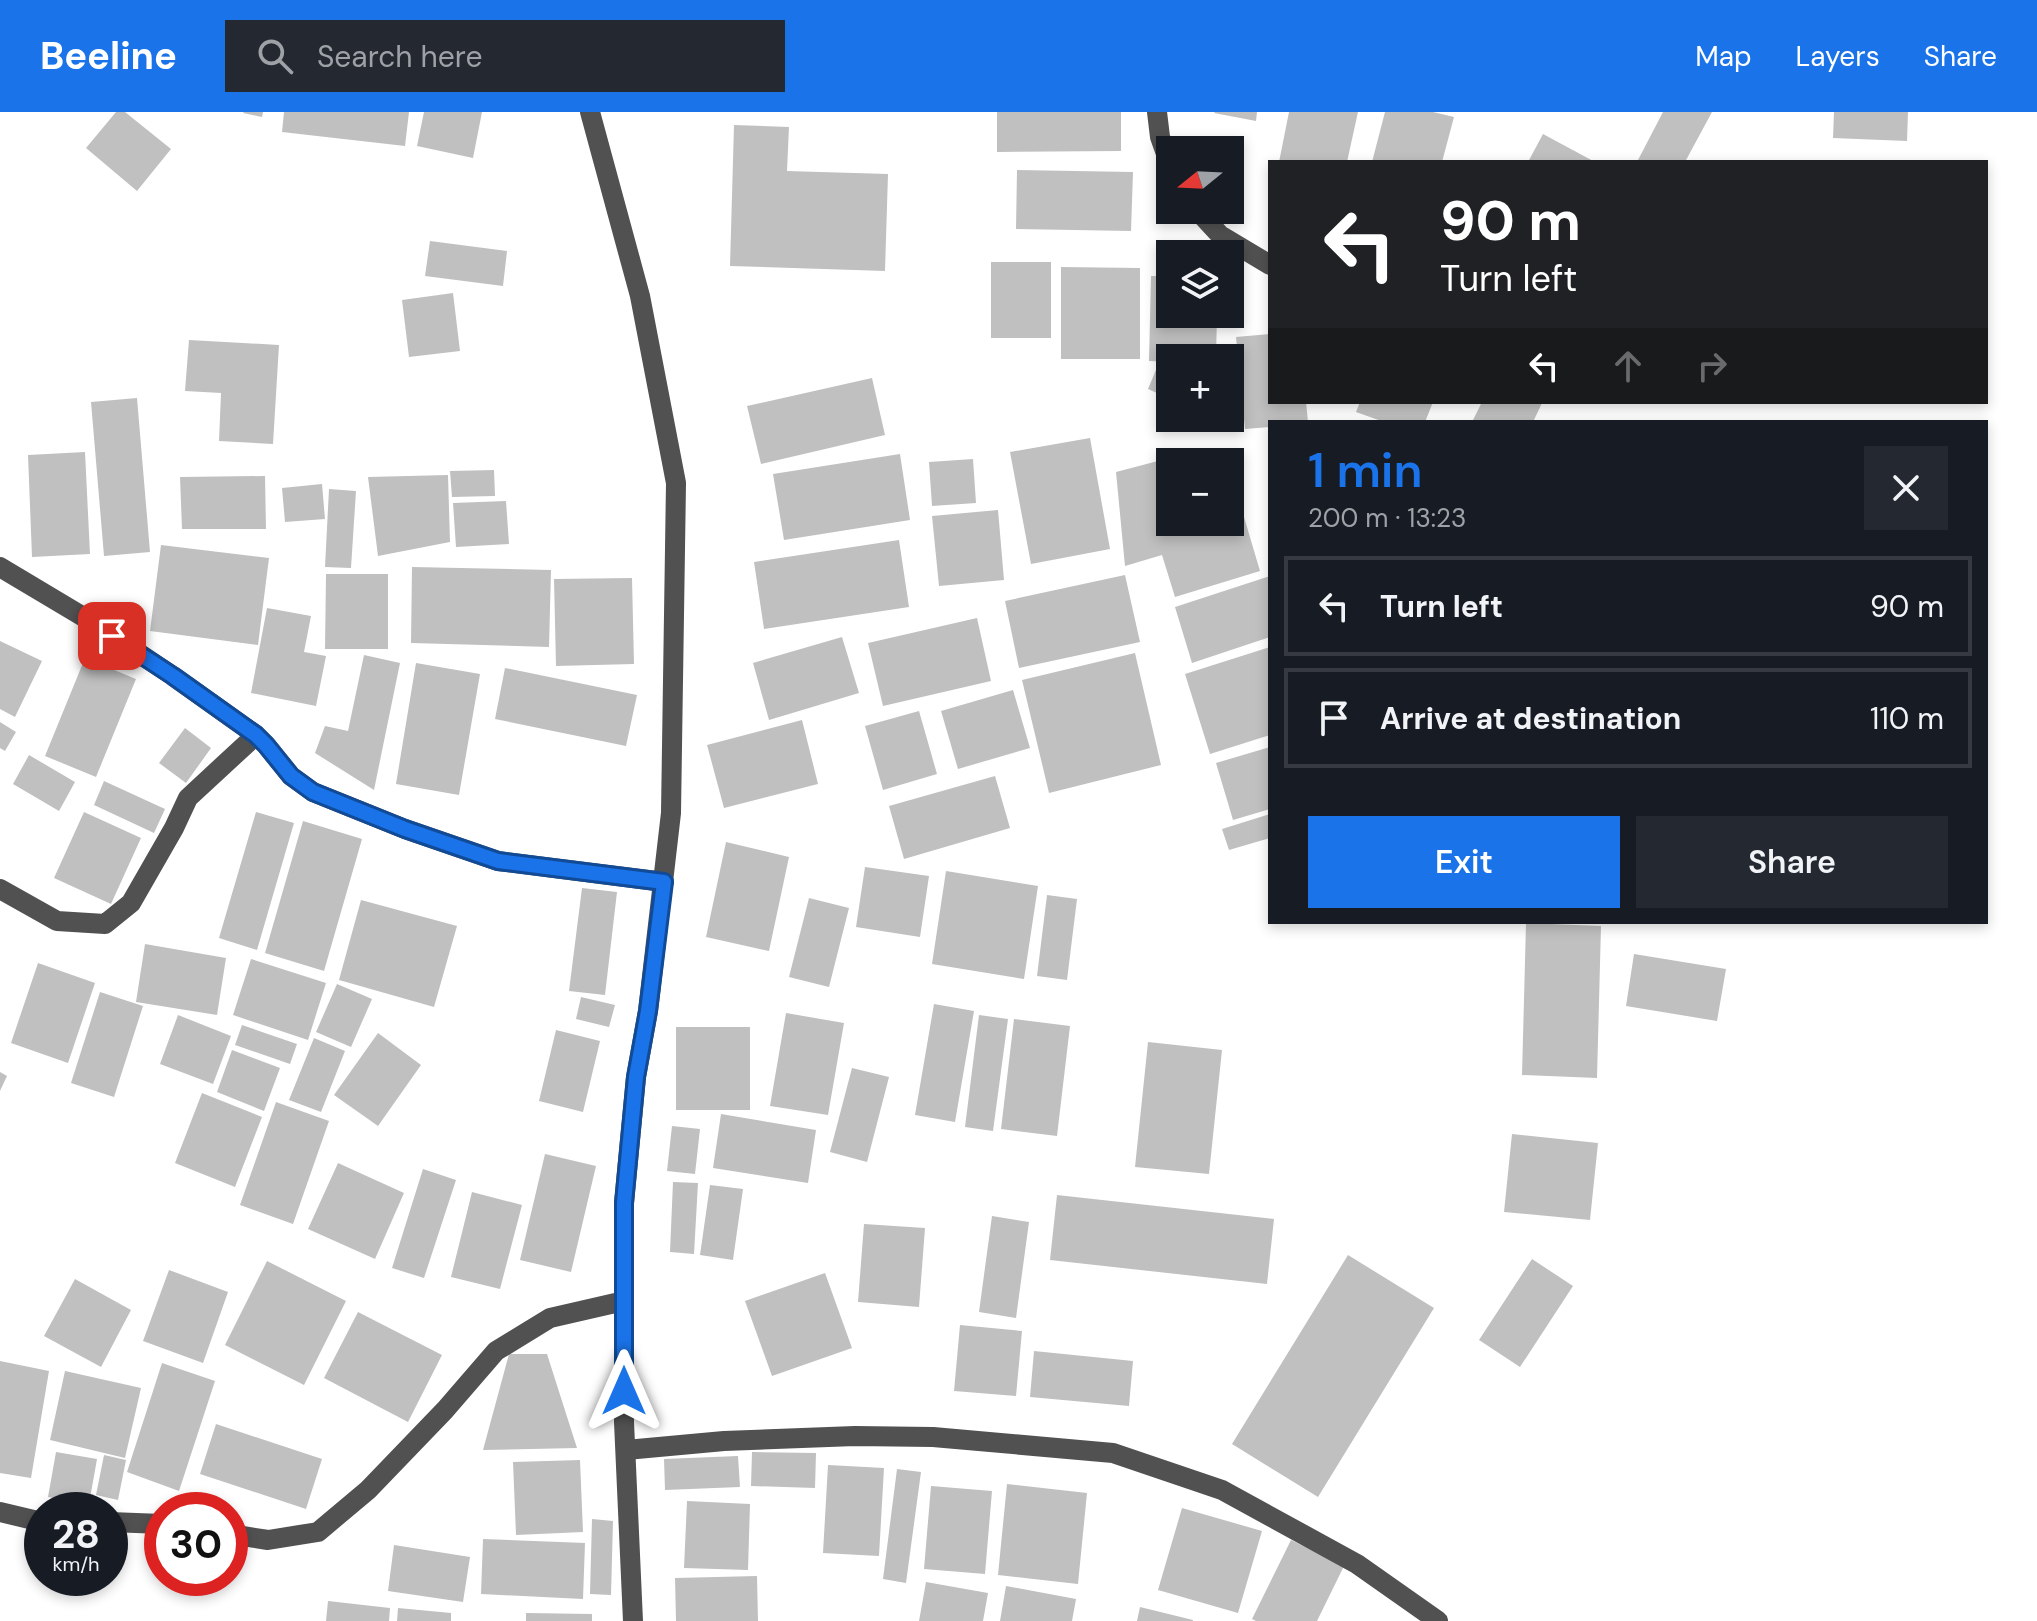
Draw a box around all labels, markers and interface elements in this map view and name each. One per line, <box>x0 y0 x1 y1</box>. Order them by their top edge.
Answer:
search box <box>225 20 785 92</box>
text: Beeline <box>40 31 177 81</box>
icon: search <box>253 34 297 78</box>
text: Search here <box>317 37 482 76</box>
text: Map <box>1695 38 1752 75</box>
text: Layers <box>1796 38 1880 75</box>
text: Share <box>1924 38 1997 75</box>
north arrow <box>1156 136 1244 224</box>
map controls <box>1156 136 1244 536</box>
text: 90 m <box>1440 184 1581 257</box>
icon: left <box>1308 192 1412 296</box>
button: layers <box>1156 240 1244 328</box>
text: Turn left <box>1440 255 1577 302</box>
button: + <box>1156 344 1244 432</box>
icon: left <box>1522 344 1566 388</box>
icon: ahead <box>1606 344 1650 388</box>
icon: right <box>1690 344 1734 388</box>
text: 1 min <box>1308 439 1423 502</box>
button: close <box>1864 446 1948 530</box>
button: − <box>1156 448 1244 536</box>
text: 200 m · 13:23 <box>1308 501 1466 535</box>
icon: left <box>1312 584 1356 628</box>
text: Turn left <box>1380 587 1503 626</box>
text: 90 m <box>1870 587 1944 626</box>
pin <box>78 602 146 670</box>
icon: arrive <box>90 614 134 658</box>
icon: arrive <box>1312 696 1356 740</box>
text: Arrive at destination <box>1380 699 1681 738</box>
text: 110 m <box>1870 699 1944 738</box>
button: Exit <box>1308 816 1620 908</box>
button: Share <box>1636 816 1948 908</box>
position arrow <box>582 1349 666 1433</box>
speed limit sign: 30 <box>144 1492 248 1596</box>
text: 28 <box>52 1508 100 1560</box>
text: km/h <box>52 1551 100 1577</box>

